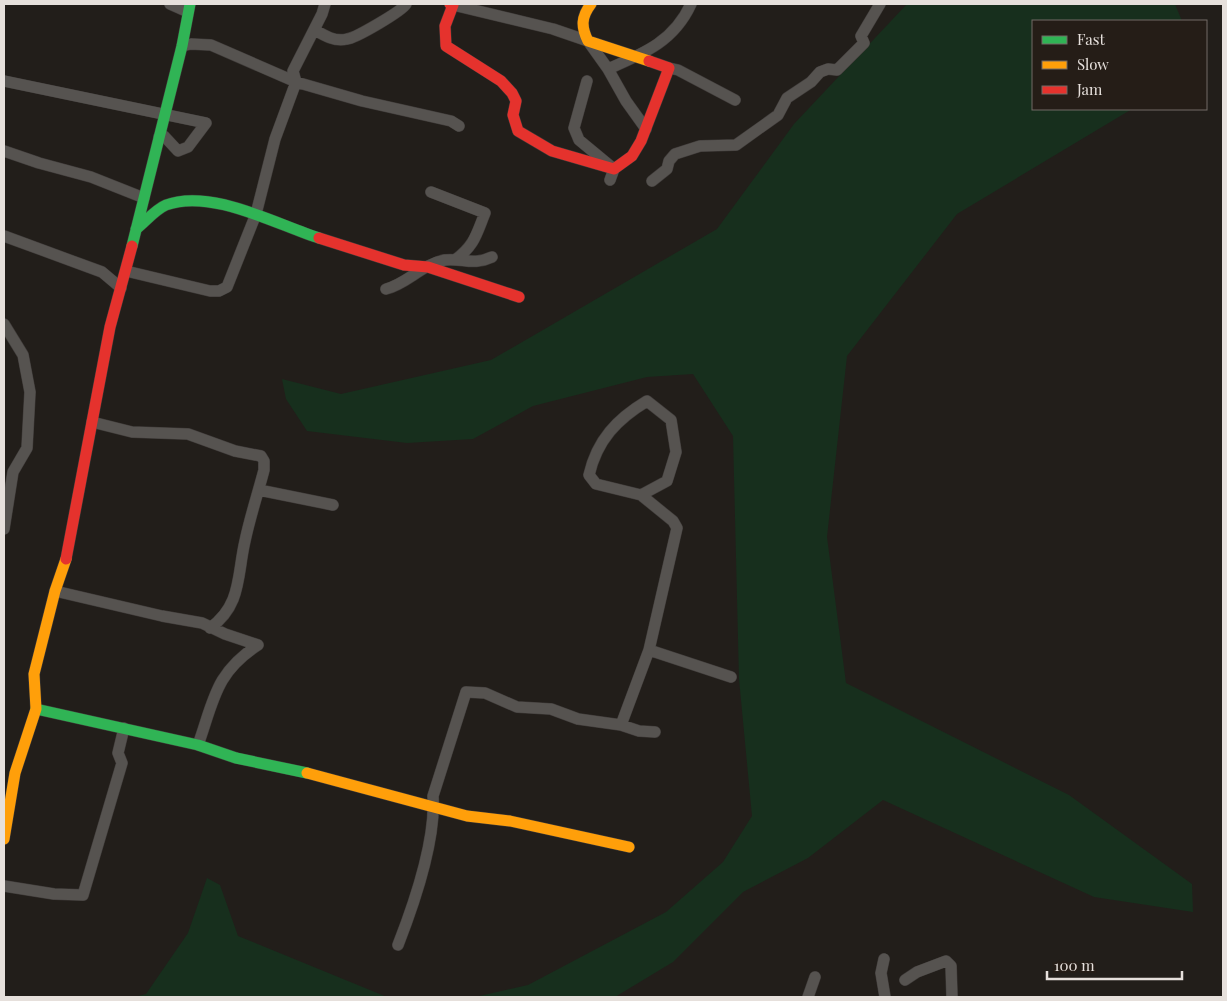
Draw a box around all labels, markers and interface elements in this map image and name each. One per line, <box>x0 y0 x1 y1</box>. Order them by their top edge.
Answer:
legend <box>1032 20 1207 110</box>
text: Fast <box>1077 29 1106 49</box>
text: Slow <box>1077 54 1109 74</box>
text: Jam <box>1076 79 1103 99</box>
scale bar <box>1047 948 1182 980</box>
text: 100 m <box>1054 955 1095 975</box>

